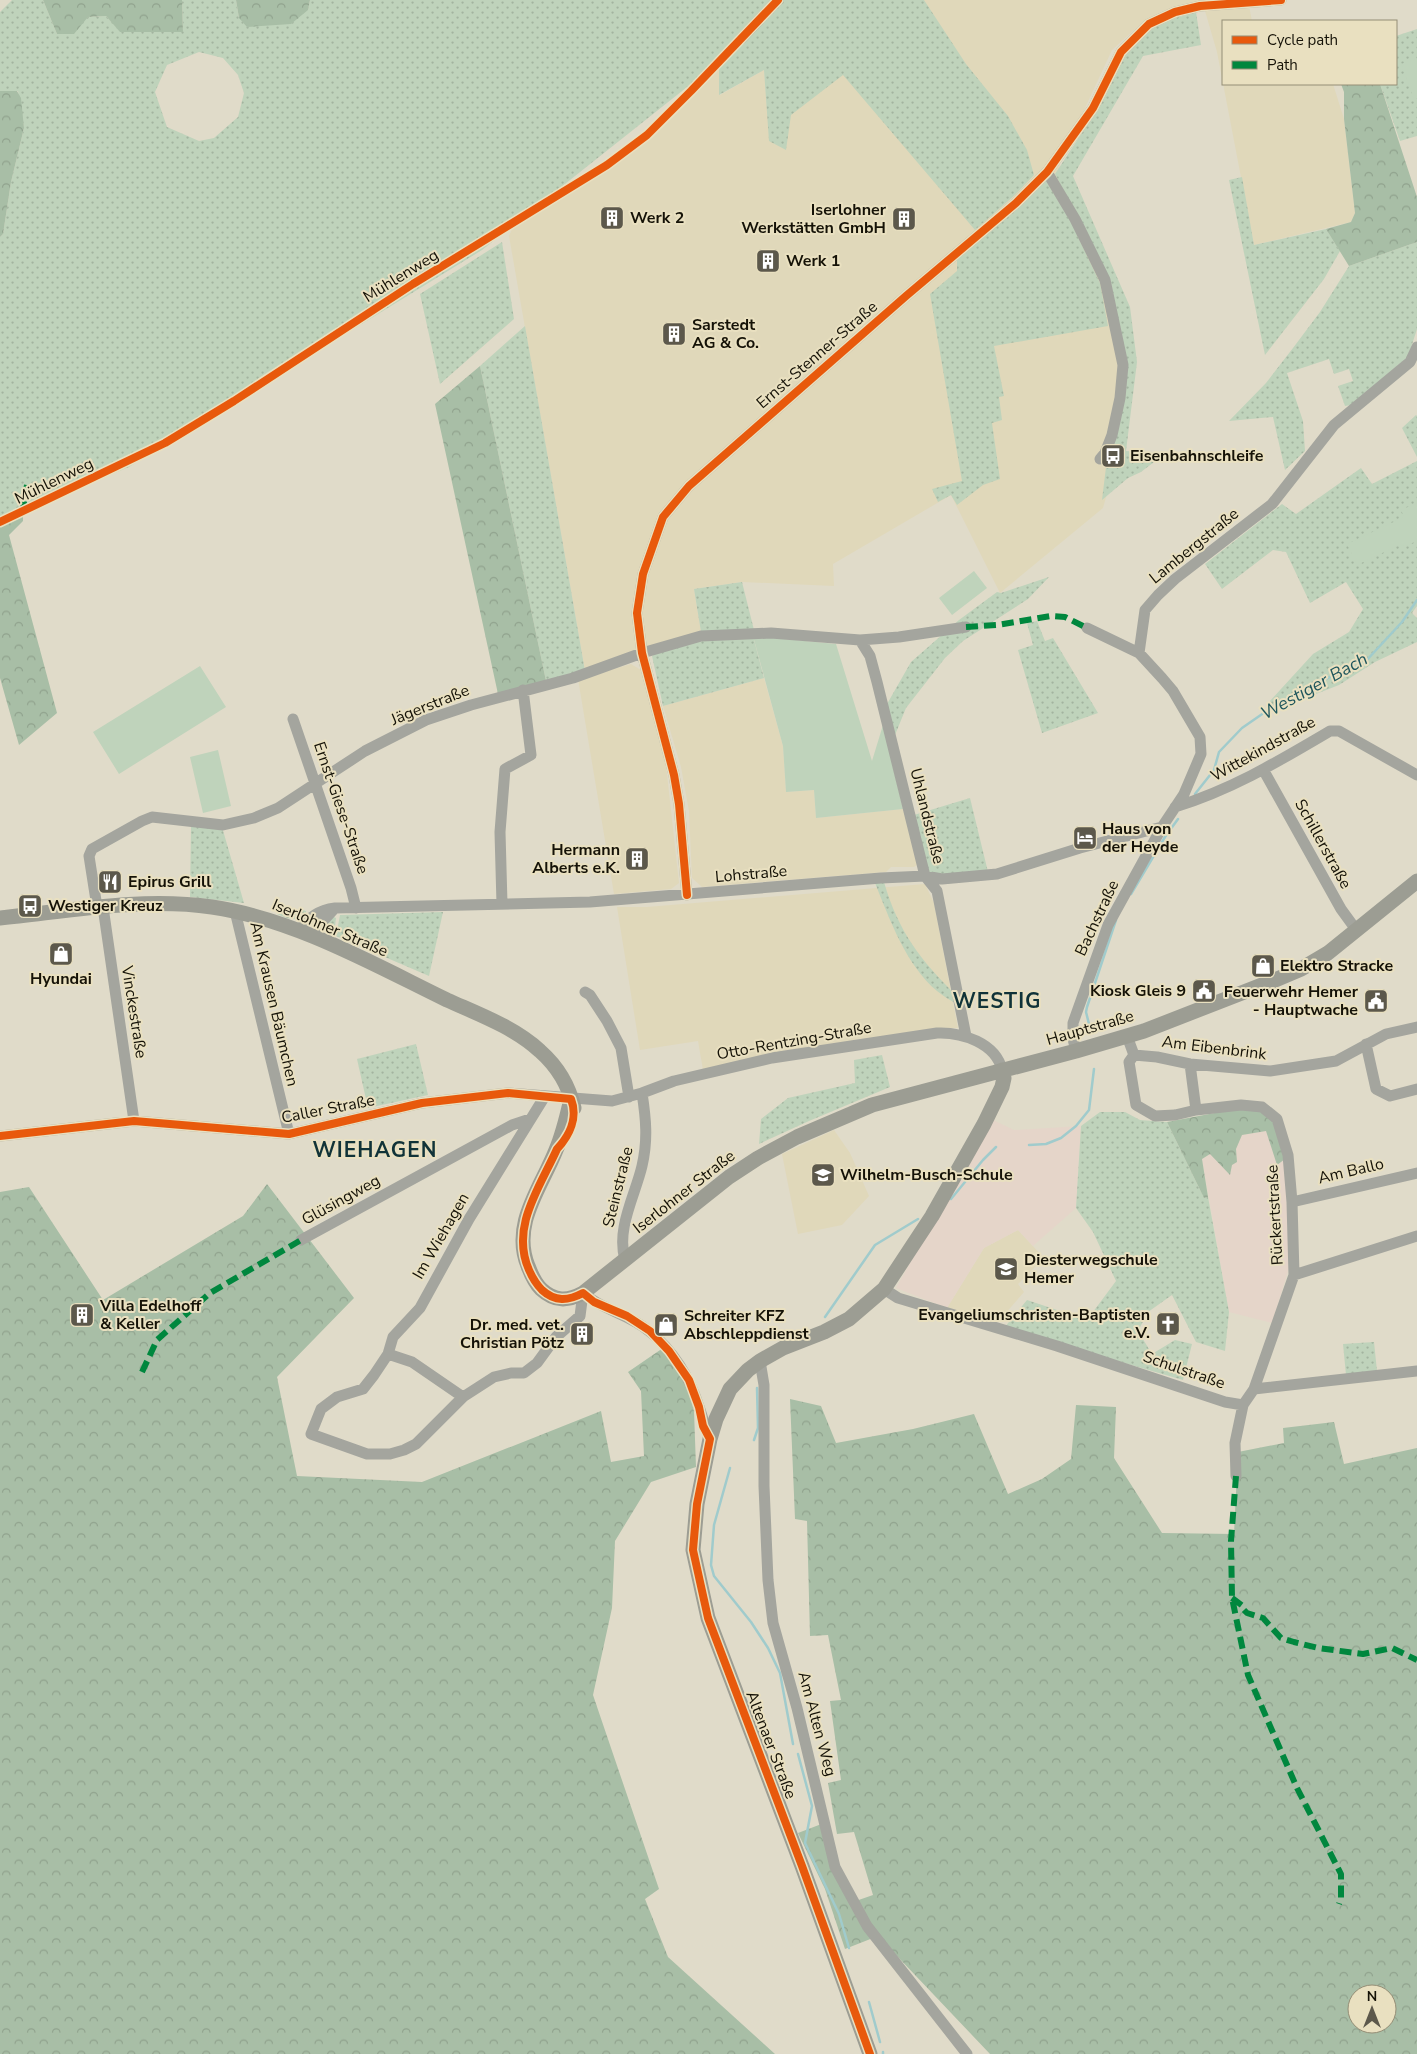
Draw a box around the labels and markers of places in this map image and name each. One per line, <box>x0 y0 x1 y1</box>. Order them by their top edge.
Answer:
place label: Iserlohner Werkstätten GmbH <box>741 199 887 239</box>
building icon: Werk 2 <box>599 205 625 231</box>
building icon: Iserlohner Werkstätten GmbH <box>891 206 917 232</box>
place label: Werk 2 <box>630 207 684 229</box>
building icon: Werk 1 <box>755 248 781 274</box>
place label: Werk 1 <box>786 250 840 272</box>
place label: Sarstedt AG & Co. <box>692 314 759 354</box>
building icon: Sarstedt AG & Co. <box>661 321 687 347</box>
bus stop icon: Eisenbahnschleife <box>1100 443 1126 469</box>
place label: Eisenbahnschleife <box>1130 445 1264 467</box>
place label: Haus von der Heyde <box>1102 818 1179 858</box>
hotel icon: Haus von der Heyde <box>1072 825 1098 851</box>
place label: Hermann Alberts e.K. <box>532 839 620 879</box>
building icon: Hermann Alberts e.K. <box>624 846 650 872</box>
restaurant icon: Epirus Grill <box>97 869 123 895</box>
place label: Epirus Grill <box>128 871 211 893</box>
bus stop icon: Westiger Kreuz <box>17 893 43 919</box>
place label: Westiger Kreuz <box>48 895 163 917</box>
shop icon: Hyundai <box>48 941 74 967</box>
shop icon: Elektro Stracke <box>1250 953 1276 979</box>
place label: Elektro Stracke <box>1280 955 1393 977</box>
place label: Hyundai <box>30 968 92 990</box>
public building icon: Kiosk Gleis 9 <box>1191 978 1217 1004</box>
place label: Kiosk Gleis 9 <box>1090 980 1186 1002</box>
place label: Feuerwehr Hemer - Hauptwache <box>1224 981 1359 1021</box>
public building icon: Feuerwehr Hemer - Hauptwache <box>1363 988 1389 1014</box>
school or university icon: Wilhelm-Busch-Schule <box>810 1162 836 1188</box>
place label: Wilhelm-Busch-Schule <box>840 1164 1013 1186</box>
place label: Diesterwegschule Hemer <box>1024 1249 1158 1289</box>
school or university icon: Diesterwegschule Hemer <box>993 1256 1019 1282</box>
place label: Villa Edelhoff & Keller <box>99 1295 203 1335</box>
building icon: Villa Edelhoff & Keller <box>69 1302 95 1328</box>
place label: Evangeliumschristen-Baptisten e.V. <box>918 1304 1150 1344</box>
place label: Schreiter KFZ Abschleppdienst <box>684 1305 810 1345</box>
church icon: Evangeliumschristen-Baptisten e.V. <box>1155 1311 1181 1337</box>
shop icon: Schreiter KFZ Abschleppdienst <box>653 1312 679 1338</box>
place label: Dr. med. vet. Christian Pötz <box>460 1314 564 1354</box>
building icon: Dr. med. vet. Christian Pötz <box>569 1321 595 1347</box>

